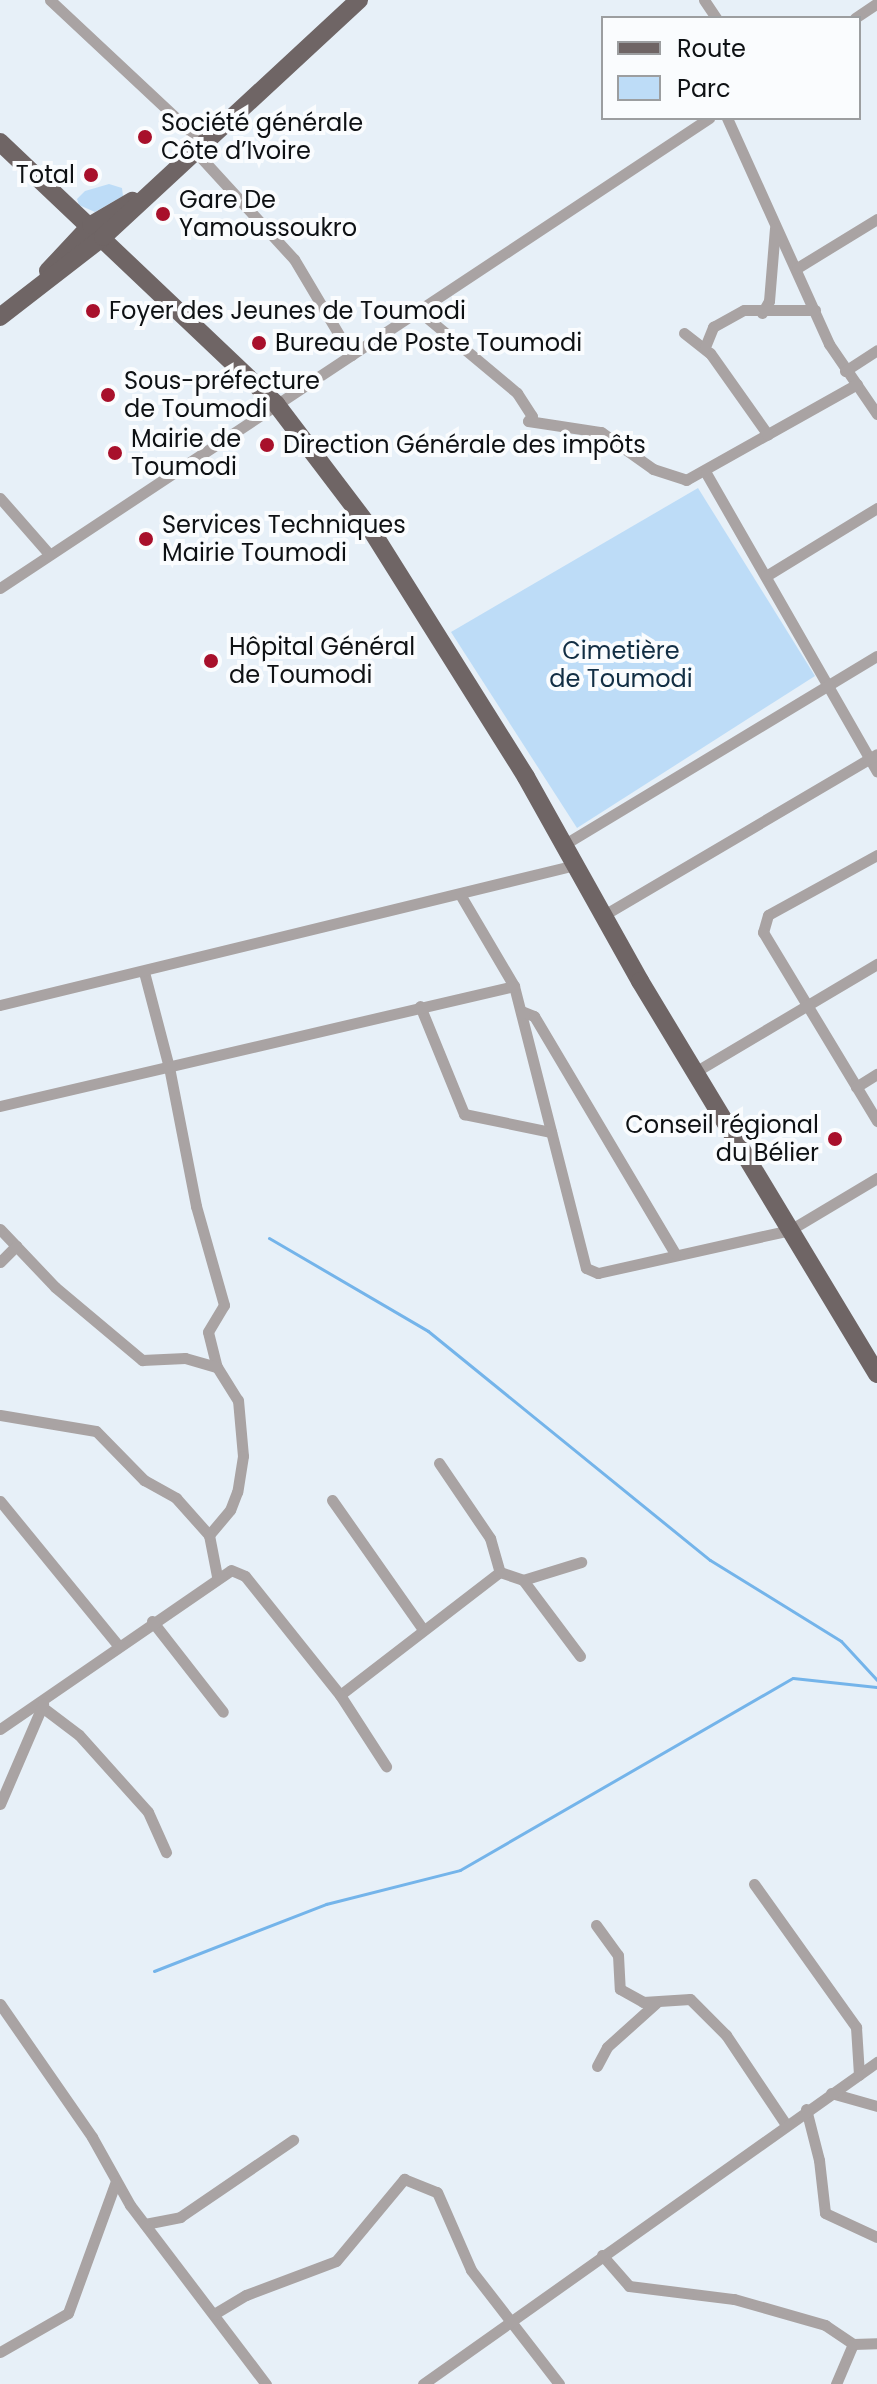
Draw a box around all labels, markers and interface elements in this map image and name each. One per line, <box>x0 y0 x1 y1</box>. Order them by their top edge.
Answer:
legend <box>601 16 861 120</box>
text: Route <box>677 32 746 65</box>
text: Parc <box>677 72 731 105</box>
place label: Société générale Côte d’Ivoire <box>161 109 363 165</box>
marker: Société générale Côte d’Ivoire <box>136 128 154 146</box>
place label: Total <box>16 161 75 189</box>
marker: Total <box>82 166 100 184</box>
place label: Gare De Yamoussoukro <box>179 186 357 242</box>
marker: Gare De Yamoussoukro <box>154 205 172 223</box>
place label: Foyer des Jeunes de Toumodi <box>109 297 466 325</box>
marker: Foyer des Jeunes de Toumodi <box>84 302 102 320</box>
place label: Bureau de Poste Toumodi <box>275 329 582 357</box>
marker: Bureau de Poste Toumodi <box>250 334 268 352</box>
place label: Sous-préfecture de Toumodi <box>124 367 320 423</box>
marker: Sous-préfecture de Toumodi <box>99 386 117 404</box>
place label: Mairie de Toumodi <box>131 425 241 481</box>
place label: Direction Générale des impôts <box>283 431 646 459</box>
marker: Direction Générale des impôts <box>258 436 276 454</box>
marker: Mairie de Toumodi <box>106 444 124 462</box>
place label: Services Techniques Mairie Toumodi <box>162 511 406 567</box>
marker: Services Techniques Mairie Toumodi <box>137 530 155 548</box>
place label: Hôpital Général de Toumodi <box>229 633 415 689</box>
park label: Cimetière de Toumodi <box>549 637 693 693</box>
marker: Hôpital Général de Toumodi <box>200 650 222 672</box>
place label: Conseil régional du Bélier <box>625 1111 819 1167</box>
marker: Conseil régional du Bélier <box>826 1130 844 1148</box>

